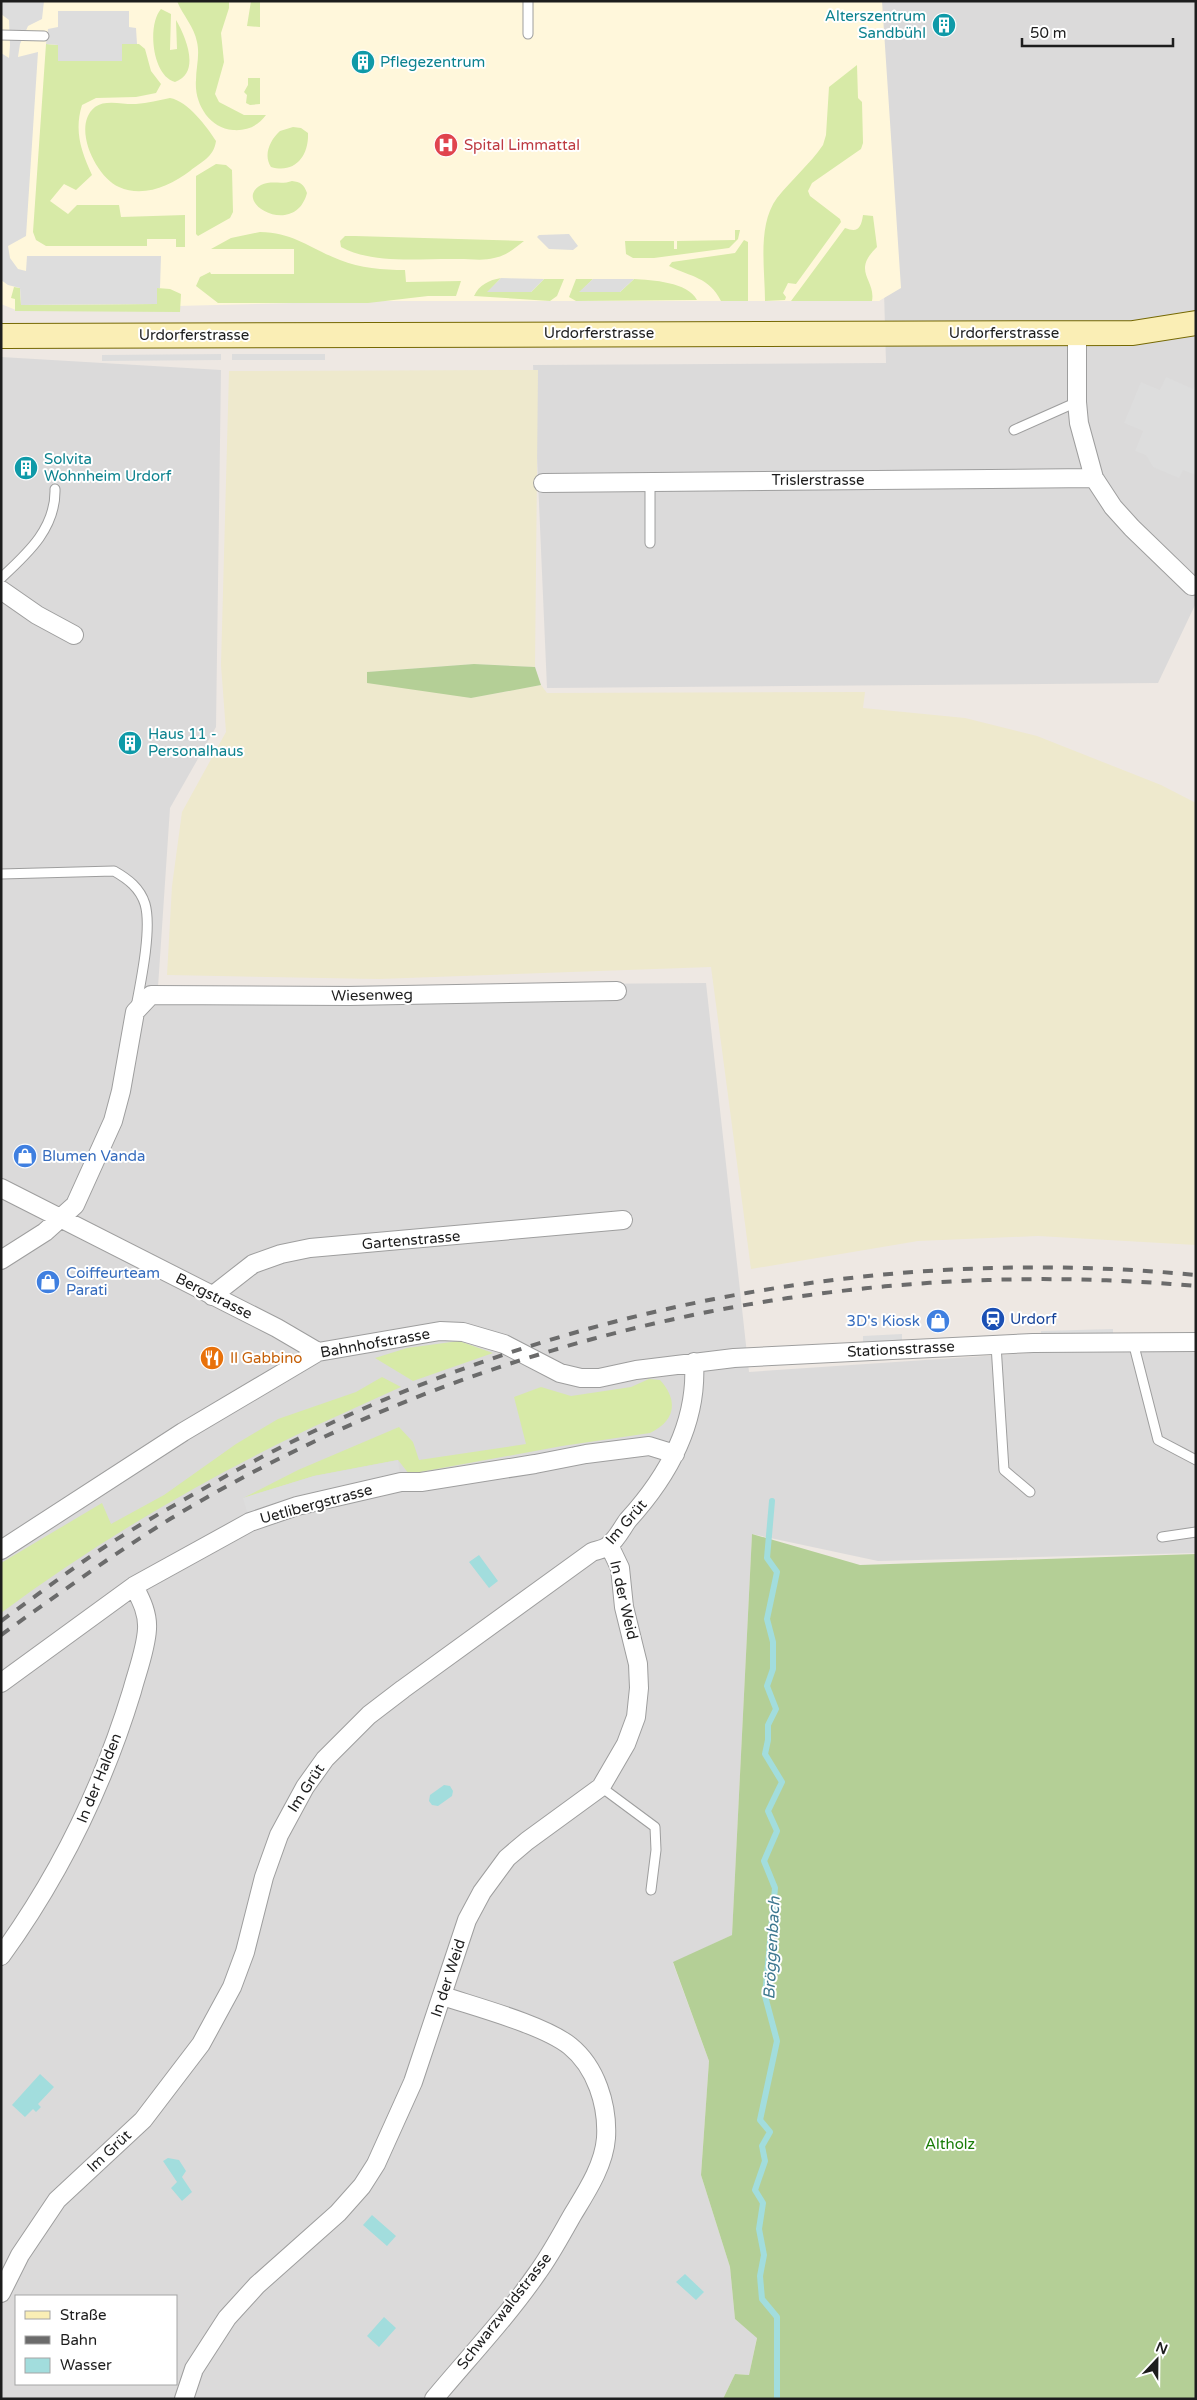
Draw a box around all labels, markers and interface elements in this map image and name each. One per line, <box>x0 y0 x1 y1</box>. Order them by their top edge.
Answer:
place label: Alterszentrum Sandbühl <box>825 7 926 42</box>
building icon: Alterszentrum Sandbühl <box>931 12 957 38</box>
scale bar <box>1022 15 1173 47</box>
text: 50 m <box>1030 24 1067 42</box>
building icon: Pflegezentrum <box>350 49 376 75</box>
place label: Pflegezentrum <box>380 53 485 71</box>
hospital icon: Spital Limmattal <box>433 132 459 158</box>
place label: Spital Limmattal <box>464 136 580 154</box>
street label: Urdorferstrasse <box>544 324 654 342</box>
street label: Urdorferstrasse <box>949 324 1059 342</box>
street label: Urdorferstrasse <box>139 326 249 344</box>
place label: Solvita Wohnheim Urdorf <box>44 450 172 485</box>
building icon: Solvita Wohnheim Urdorf <box>13 455 39 481</box>
street label: Trislerstrasse <box>772 471 864 489</box>
place label: Haus 11 - Personalhaus <box>148 725 244 760</box>
building icon: Haus 11 - Personalhaus <box>117 730 143 756</box>
street label: Wiesenweg <box>331 985 413 1005</box>
shop icon: Blumen Vanda <box>12 1143 38 1169</box>
place label: Blumen Vanda <box>42 1147 146 1165</box>
street label: Gartenstrasse <box>361 1227 461 1253</box>
place label: Coiffeurteam Parati <box>66 1264 160 1299</box>
shop icon: Coiffeurteam Parati <box>35 1269 61 1295</box>
street label: Bergstrasse <box>173 1269 255 1323</box>
station icon: Urdorf <box>980 1306 1006 1332</box>
shop icon: 3D's Kiosk <box>925 1308 951 1334</box>
place label: Urdorf <box>1010 1310 1057 1328</box>
place label: 3D's Kiosk <box>847 1312 920 1330</box>
street label: Bahnhofstrasse <box>319 1325 431 1361</box>
street label: Stationsstrasse <box>847 1337 955 1361</box>
restaurant icon: Il Gabbino <box>199 1345 225 1371</box>
place label: Il Gabbino <box>230 1349 302 1367</box>
street label: Uetlibergstrasse <box>258 1480 374 1528</box>
street label: Im Grüt <box>602 1496 651 1548</box>
street label: In der Weid <box>606 1559 642 1641</box>
street label: In der Halden <box>73 1730 125 1826</box>
street label: Im Grüt <box>284 1760 328 1815</box>
water label: Bröggenbach <box>759 1895 785 2000</box>
street label: In der Weid <box>427 1937 469 2019</box>
street label: Im Grüt <box>83 2126 135 2176</box>
park label: Altholz <box>925 2135 975 2153</box>
street label: Schwarzwaldstrasse <box>453 2249 555 2373</box>
legend <box>15 2295 178 2385</box>
text: Straße <box>60 2306 106 2324</box>
text: Bahn <box>60 2331 97 2349</box>
north arrow <box>1132 2335 1182 2385</box>
text: N <box>1153 2338 1170 2358</box>
text: Wasser <box>60 2356 112 2374</box>

